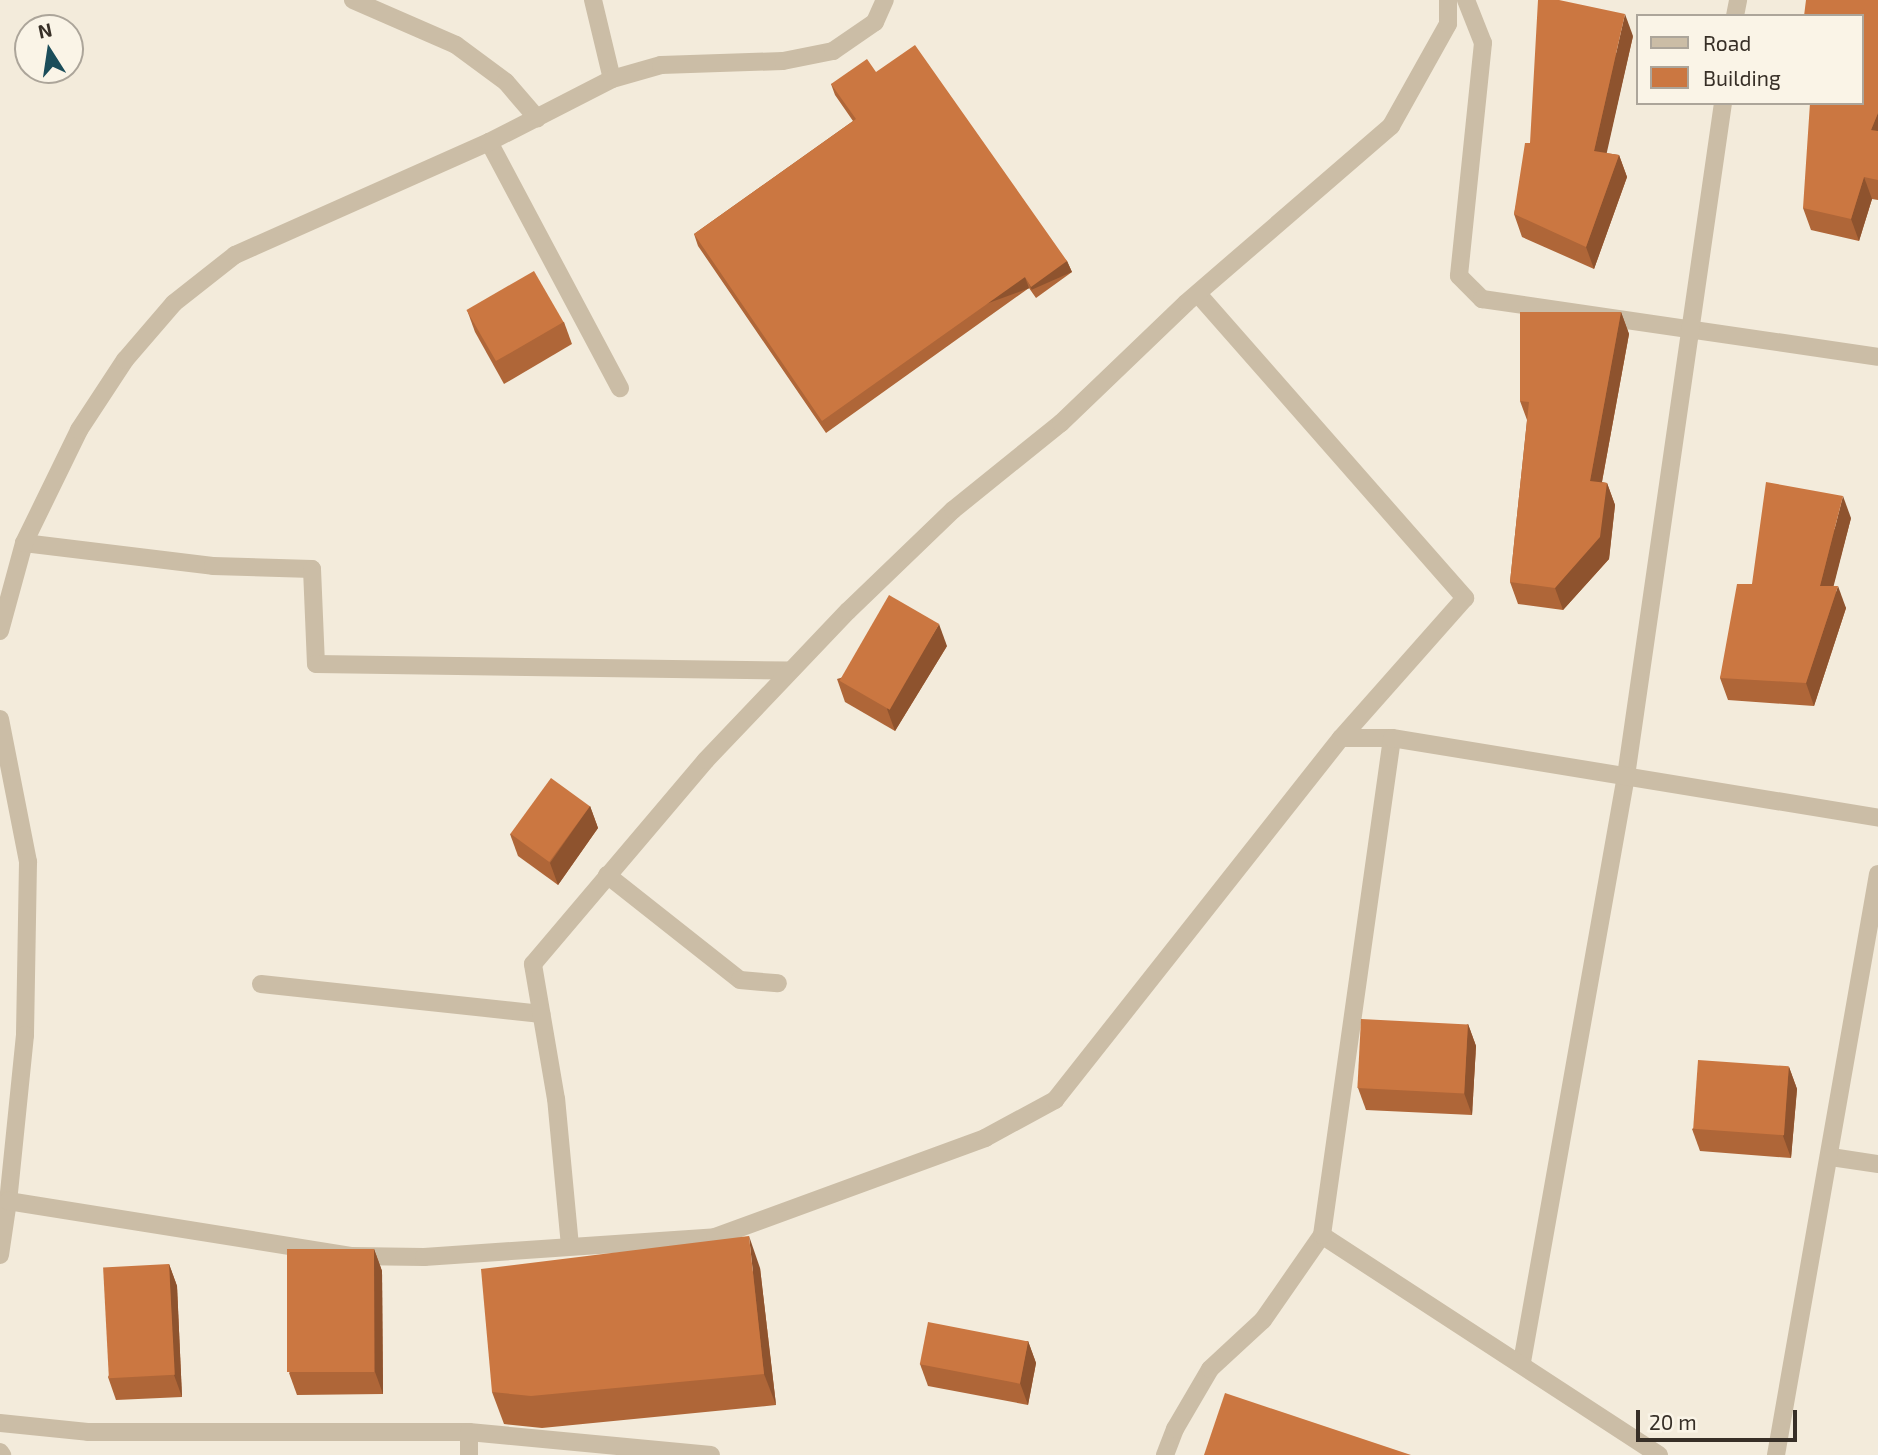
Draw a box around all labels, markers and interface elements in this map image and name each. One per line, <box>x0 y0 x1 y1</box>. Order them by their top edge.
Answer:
north arrow <box>14 14 84 84</box>
legend <box>1636 14 1864 105</box>
text: N <box>36 17 54 43</box>
text: Road <box>1703 30 1751 55</box>
text: Building <box>1703 65 1781 90</box>
scale bar <box>1640 1396 1801 1440</box>
text: 20 m <box>1649 1409 1697 1434</box>

